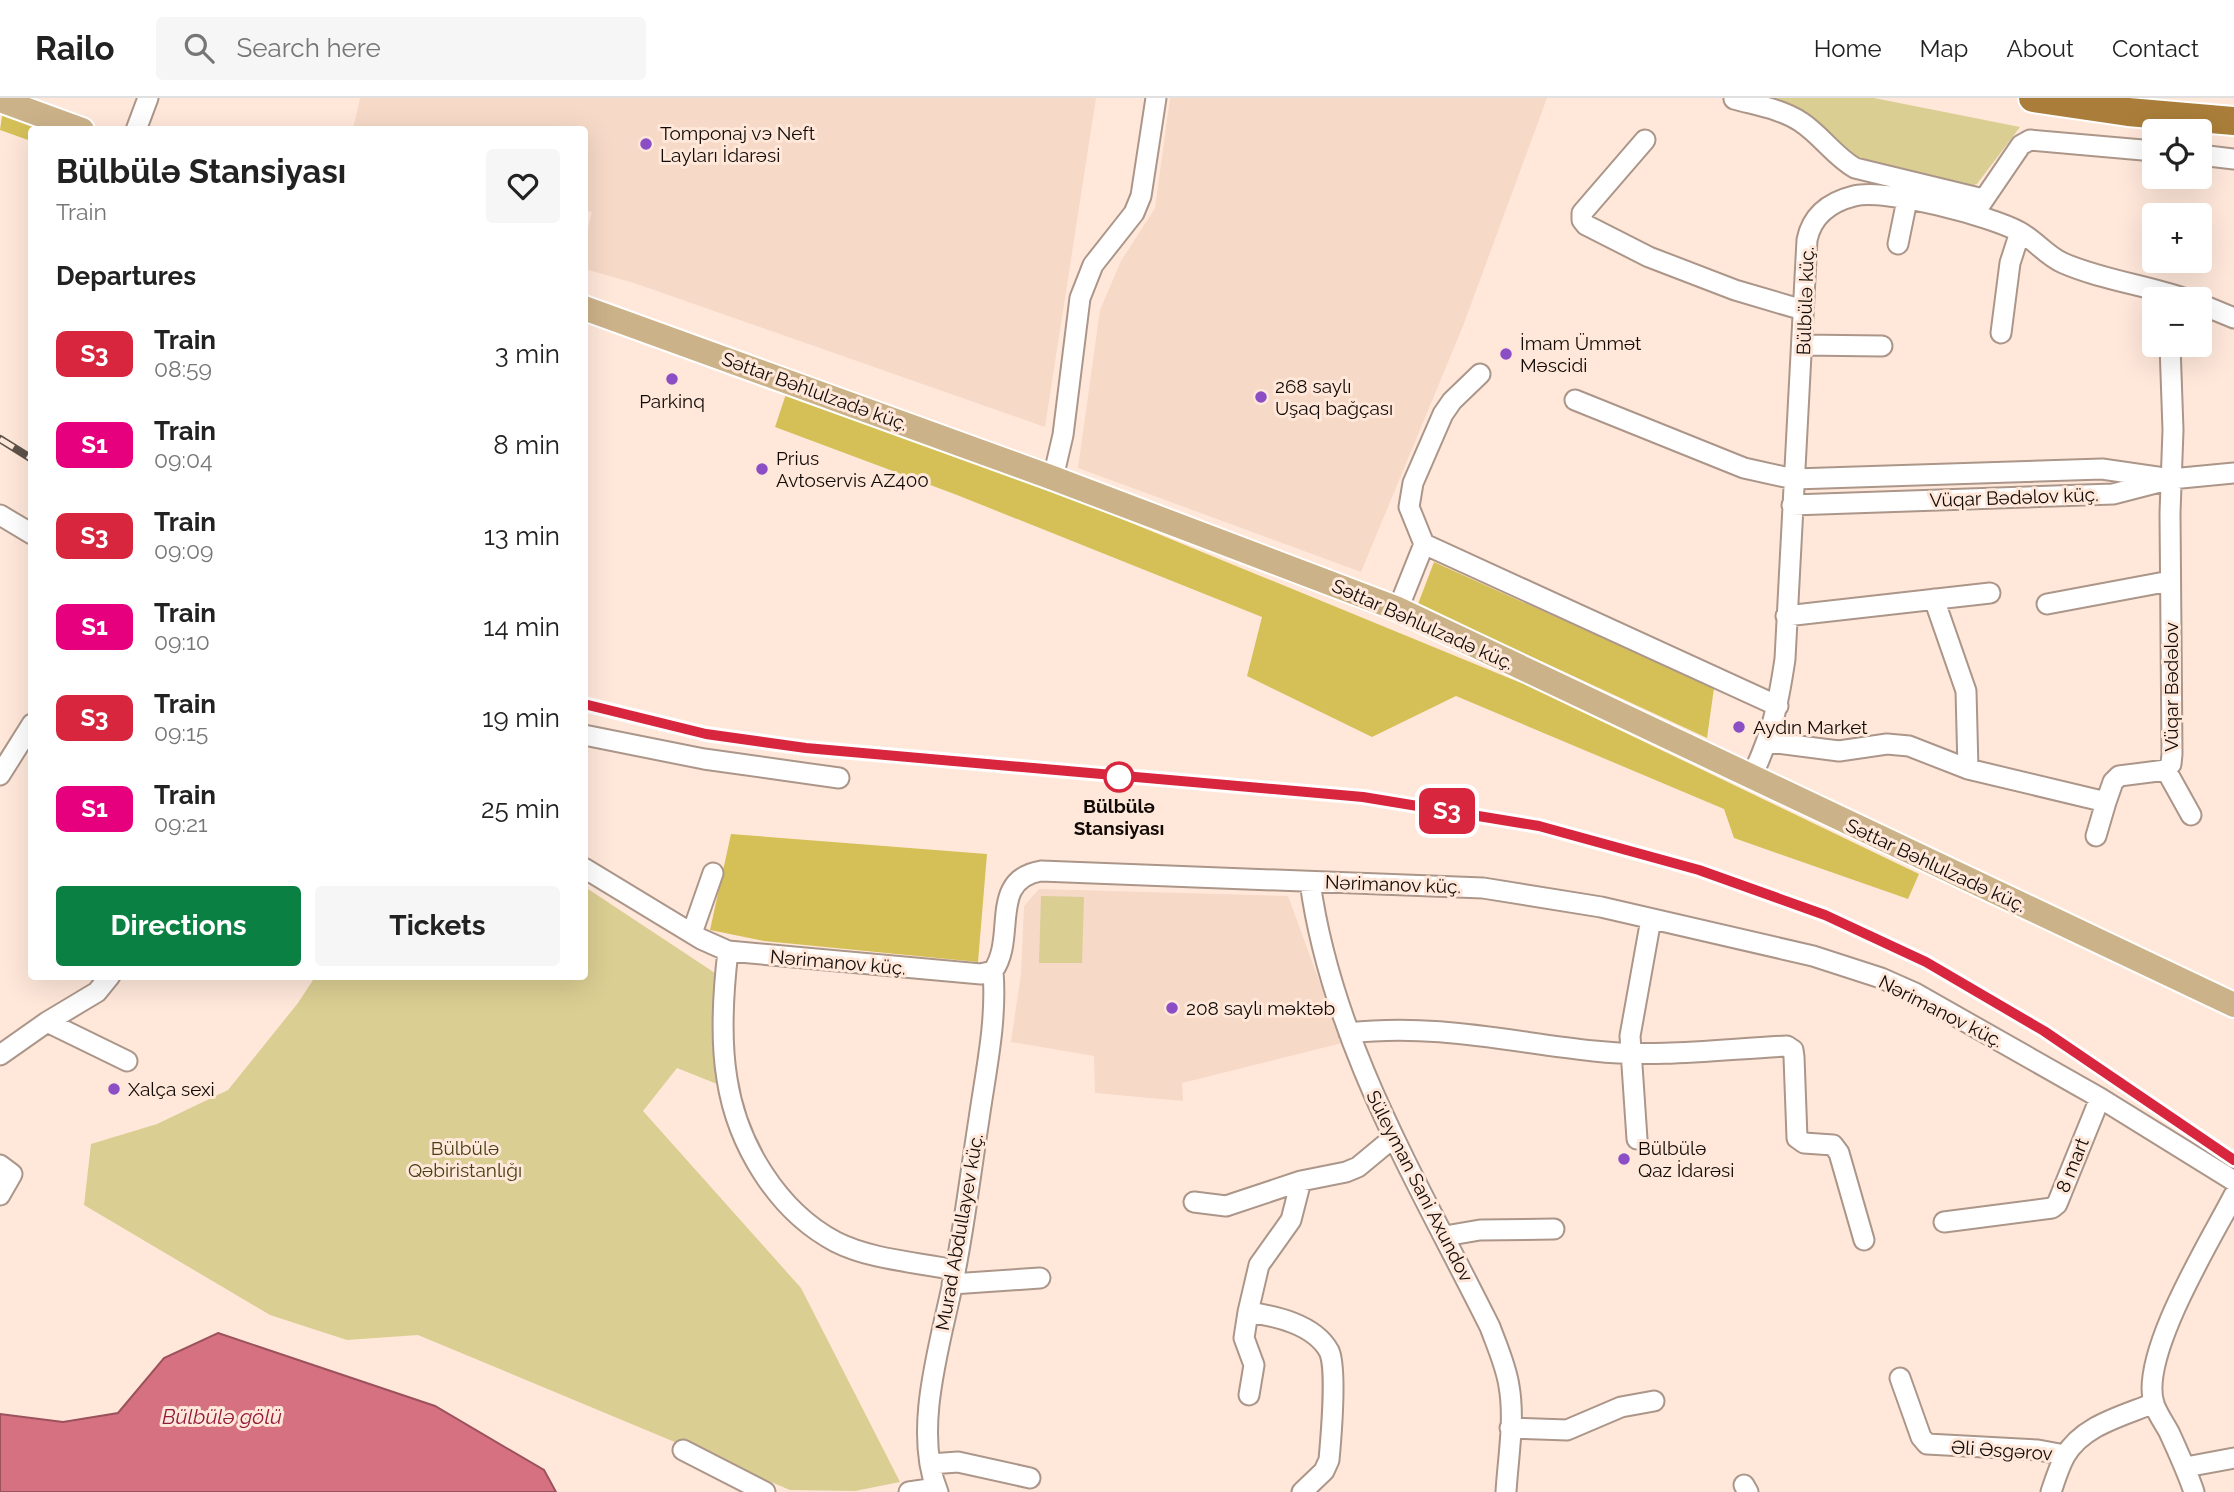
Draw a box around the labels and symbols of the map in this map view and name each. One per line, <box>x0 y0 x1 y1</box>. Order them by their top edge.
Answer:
place label: Tomponaj vэ Neft Layları İdarəsi <box>660 122 816 166</box>
marker: Tomponaj vэ Neft Layları İdarəsi <box>638 136 654 152</box>
street label: Bülbülə küç. <box>1792 246 1818 356</box>
place label: İmam Ümmət Məscidi <box>1520 332 1642 376</box>
marker: İmam Ümmət Məscidi <box>1498 346 1514 362</box>
street label: Səttar Bəhlulzadə küç. <box>719 347 911 435</box>
marker: Parkinq <box>664 371 680 387</box>
place label: 268 saylı Uşaq bağçası <box>1275 375 1393 419</box>
marker: 268 saylı Uşaq bağçası <box>1253 389 1269 405</box>
place label: Parkinq <box>639 390 705 412</box>
place label: Prius Avtoservis AZ400 <box>776 447 929 491</box>
marker: Prius Avtoservis AZ400 <box>754 461 770 477</box>
street label: Vüqar Bədəlov küç. <box>1929 483 2099 511</box>
street label: Səttar Bəhlulzadə küç. <box>1329 574 1517 674</box>
street label: Vüqar Bədəlov <box>2160 622 2182 752</box>
place label: Aydın Market <box>1753 716 1868 738</box>
marker: Aydın Market <box>1731 719 1747 735</box>
marker: Bülbülə Stansiyası <box>1104 762 1134 792</box>
line badge: S3 <box>1416 788 1478 834</box>
place label: Bülbülə Stansiyası <box>1074 795 1164 839</box>
street label: Səttar Bəhlulzadə küç. <box>1842 814 2030 916</box>
street label: Nərimanov küç. <box>1325 871 1461 897</box>
street label: Nərimanov küç. <box>769 945 907 979</box>
street label: Nərimanov küç. <box>1875 970 2007 1052</box>
place label: 208 saylı məktəb <box>1186 997 1335 1019</box>
marker: 208 saylı məktəb <box>1164 1000 1180 1016</box>
place label: Xalça sexi <box>128 1078 215 1100</box>
marker: Xalça sexi <box>106 1081 122 1097</box>
street label: Süleyman Sani Axundov <box>1362 1087 1478 1285</box>
street label: Murad Abdullayev küç. <box>931 1132 987 1332</box>
street label: 8 mart <box>2051 1134 2093 1196</box>
park label: Bülbülə Qəbiristanlığı <box>408 1137 522 1181</box>
place label: Bülbülə Qaz İdarəsi <box>1638 1137 1734 1181</box>
marker: Bülbülə Qaz İdarəsi <box>1616 1151 1632 1167</box>
water label: Bülbülə gölü <box>162 1404 282 1429</box>
street label: Əli Əsgərov <box>1951 1435 2053 1465</box>

